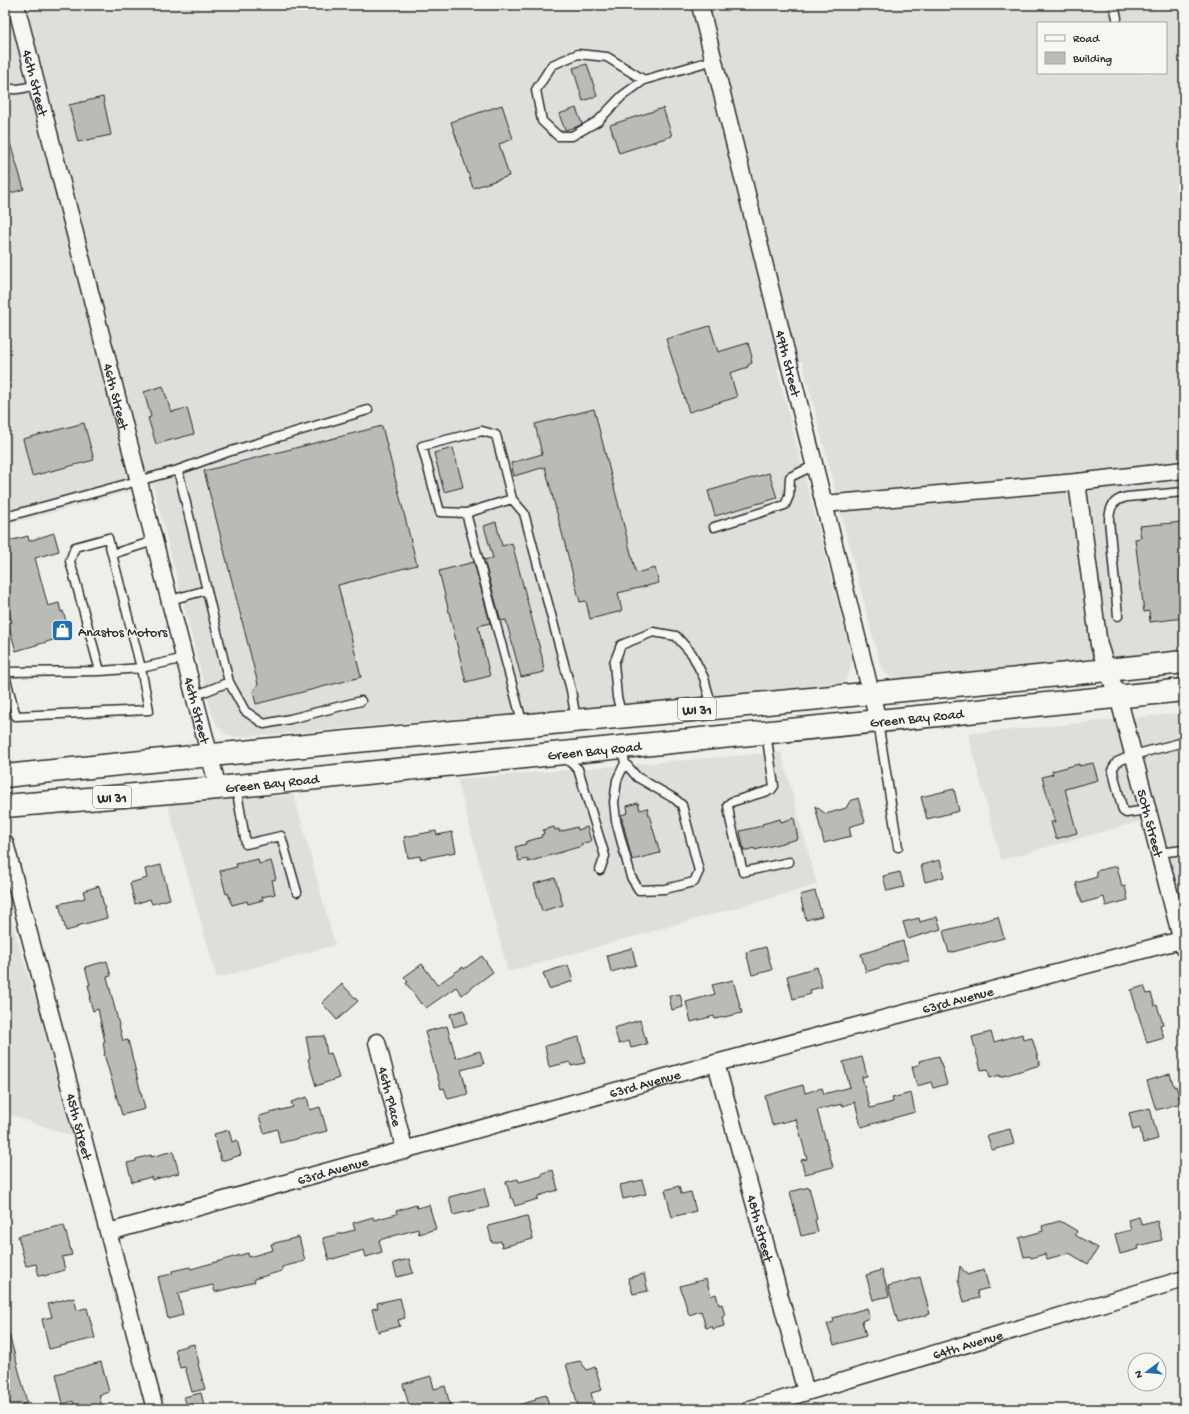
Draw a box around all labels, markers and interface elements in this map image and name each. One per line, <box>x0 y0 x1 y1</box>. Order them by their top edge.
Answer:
legend <box>1037 22 1167 74</box>
text: Road <box>1073 33 1100 47</box>
street label: 46th Street <box>17 48 51 119</box>
text: Building <box>1072 53 1112 67</box>
street label: 49th Street <box>770 329 803 400</box>
street label: 46th Street <box>98 362 132 433</box>
shop icon: Anastos Motors <box>49 618 75 644</box>
place label: Anastos Motors <box>78 625 168 642</box>
street label: 46th Street <box>179 676 212 747</box>
road number: WI 31 <box>678 698 716 720</box>
street label: Green Bay Road <box>869 706 966 733</box>
street label: Green Bay Road <box>547 739 644 766</box>
street label: Green Bay Road <box>225 772 322 798</box>
road number: WI 31 <box>93 786 131 808</box>
street label: 50th Street <box>1132 788 1166 860</box>
street label: 63rd Avenue <box>921 984 996 1019</box>
street label: 46th Place <box>373 1065 405 1129</box>
street label: 63rd Avenue <box>608 1067 684 1103</box>
street label: 45th Street <box>61 1092 95 1163</box>
street label: 63rd Avenue <box>296 1154 371 1190</box>
street label: 48th Street <box>742 1193 776 1265</box>
street label: 64th Avenue <box>931 1327 1006 1365</box>
north arrow <box>1127 1352 1167 1392</box>
text: N <box>1133 1369 1146 1379</box>

